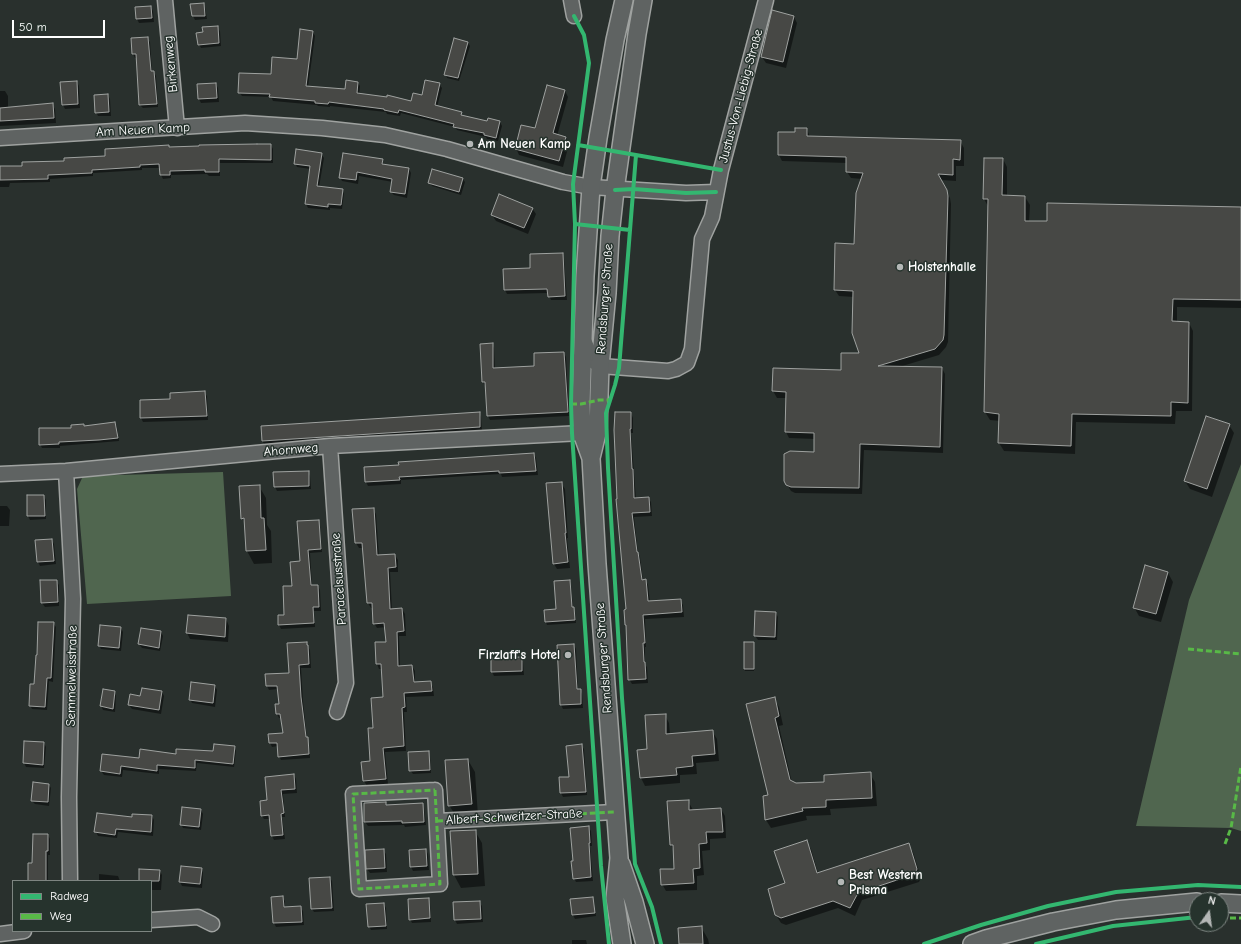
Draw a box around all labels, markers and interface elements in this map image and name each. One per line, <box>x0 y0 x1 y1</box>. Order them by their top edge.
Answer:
scale bar <box>14 12 107 38</box>
text: 50 m <box>19 20 47 34</box>
street label: Justus-Von-Liebig-Straße <box>716 27 766 165</box>
street label: Birkenweg <box>161 35 181 93</box>
street label: Am Neuen Kamp <box>96 120 190 140</box>
place label: Am Neuen Kamp <box>478 136 571 152</box>
marker: Am Neuen Kamp <box>465 139 475 149</box>
street label: Rendsburger Straße <box>593 243 617 355</box>
place label: Holstenhalle <box>908 259 976 275</box>
marker: Holstenhalle <box>895 262 905 272</box>
street label: Ahornweg <box>263 440 319 460</box>
street label: Paracelsusstraße <box>328 532 350 626</box>
street label: Rendsburger Straße <box>592 602 616 714</box>
street label: Semmelweisstraße <box>63 625 81 727</box>
place label: Firzlaff's Hotel <box>478 647 560 663</box>
marker: Firzlaff's Hotel <box>563 650 573 660</box>
street label: Albert-Schweitzer-Straße <box>445 806 583 828</box>
place label: Best Western Prisma <box>849 867 923 898</box>
marker: Best Western Prisma <box>836 877 846 887</box>
legend <box>12 880 152 932</box>
text: Radweg <box>50 889 89 903</box>
north arrow <box>1189 892 1229 932</box>
text: N <box>1207 894 1217 908</box>
text: Weg <box>50 909 72 923</box>

